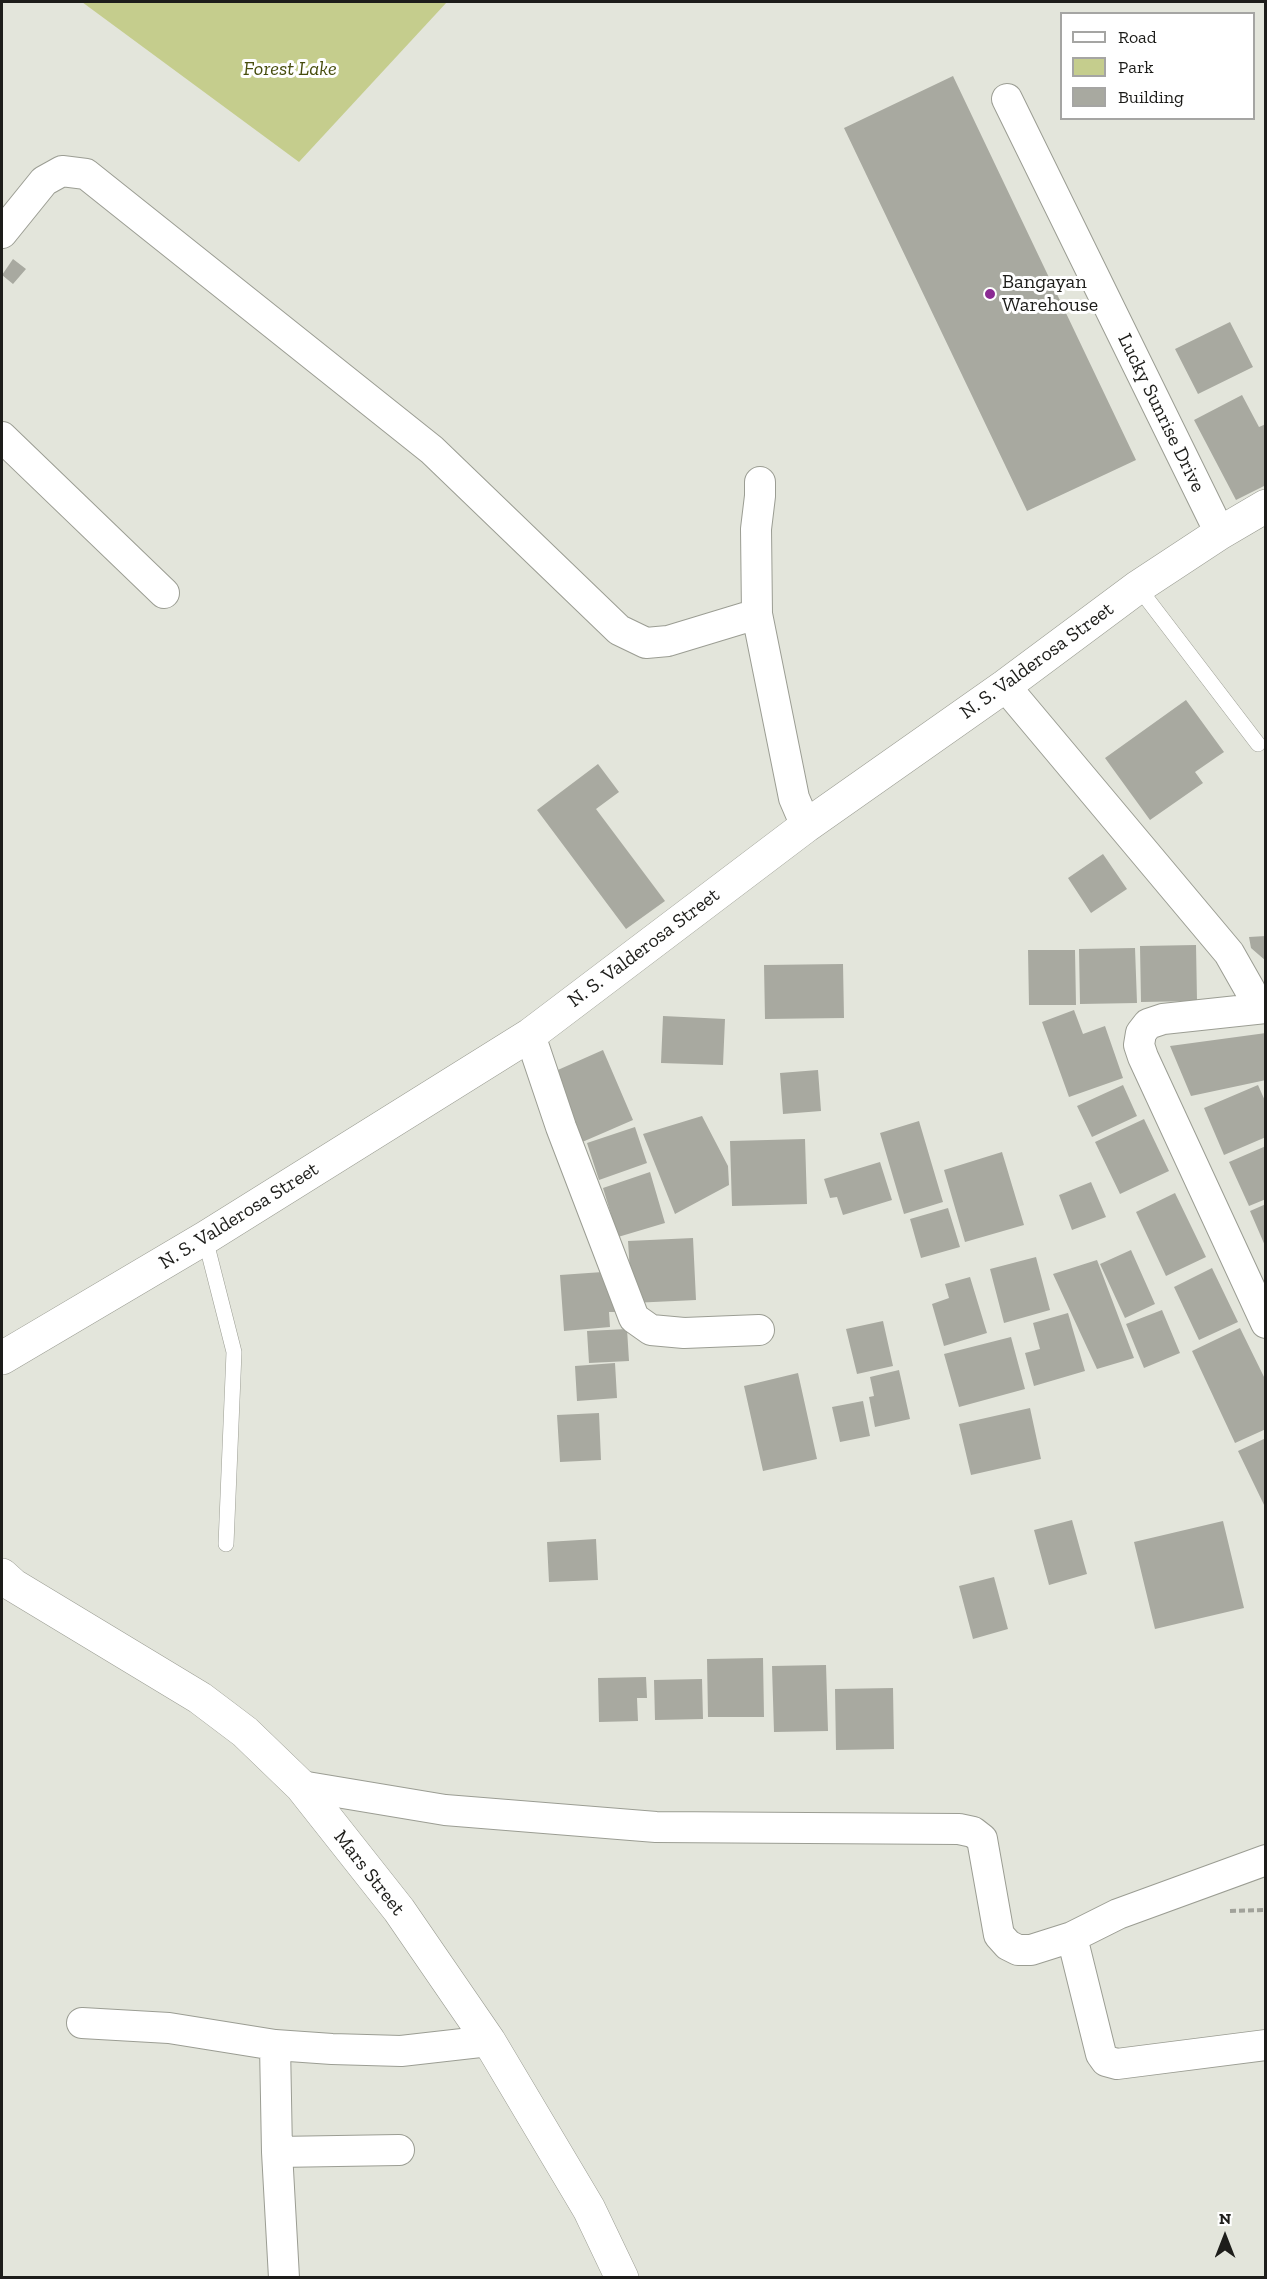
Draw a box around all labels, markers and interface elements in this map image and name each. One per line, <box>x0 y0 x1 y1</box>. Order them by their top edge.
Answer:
legend <box>1060 12 1255 120</box>
text: Road <box>1118 26 1157 48</box>
text: Park <box>1118 56 1154 78</box>
park label: Forest Lake <box>243 57 337 81</box>
text: Building <box>1118 86 1184 108</box>
place label: Bangayan Warehouse <box>1002 270 1098 317</box>
marker: Bangayan Warehouse <box>983 287 997 301</box>
street label: Lucky Sunrise Drive <box>1112 330 1210 496</box>
street label: N. S. Valderosa Street <box>956 597 1118 725</box>
street label: N. S. Valderosa Street <box>563 883 725 1013</box>
street label: N. S. Valderosa Street <box>155 1157 323 1275</box>
street label: Mars Street <box>328 1826 410 1920</box>
north arrow <box>1195 2207 1255 2267</box>
text: N <box>1219 2209 1231 2228</box>

